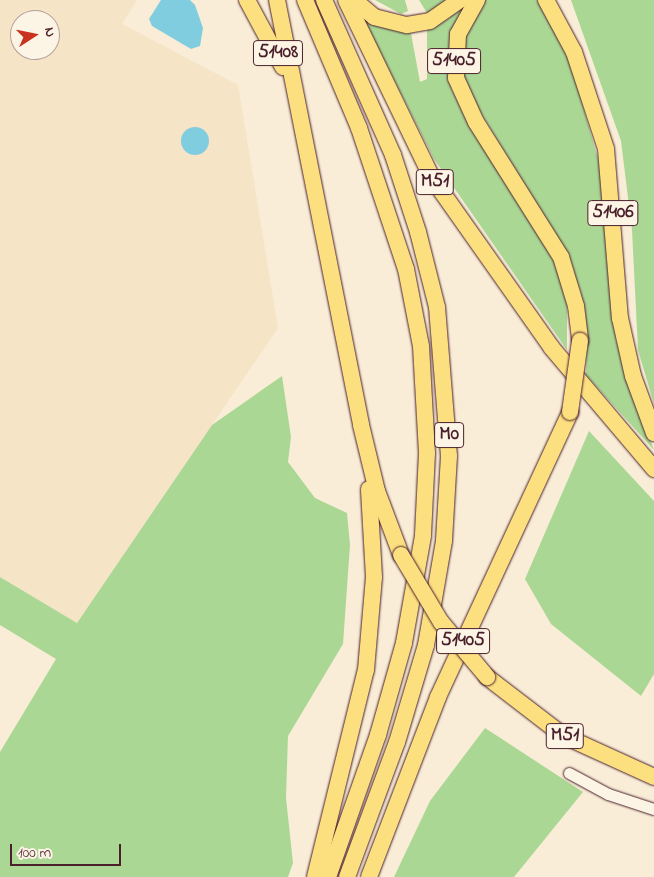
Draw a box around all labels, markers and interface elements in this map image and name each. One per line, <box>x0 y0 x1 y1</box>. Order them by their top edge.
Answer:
north arrow <box>10 10 60 60</box>
text: N <box>38 26 60 39</box>
road number: 51408 <box>252 36 304 70</box>
road number: 51405 <box>426 44 482 78</box>
road number: M51 <box>415 166 455 198</box>
road number: 51406 <box>587 197 639 230</box>
road number: M0 <box>434 418 464 452</box>
road number: 51405 <box>436 624 490 658</box>
road number: M51 <box>545 719 585 752</box>
scale bar <box>12 834 124 866</box>
text: 100 m <box>18 842 51 864</box>

